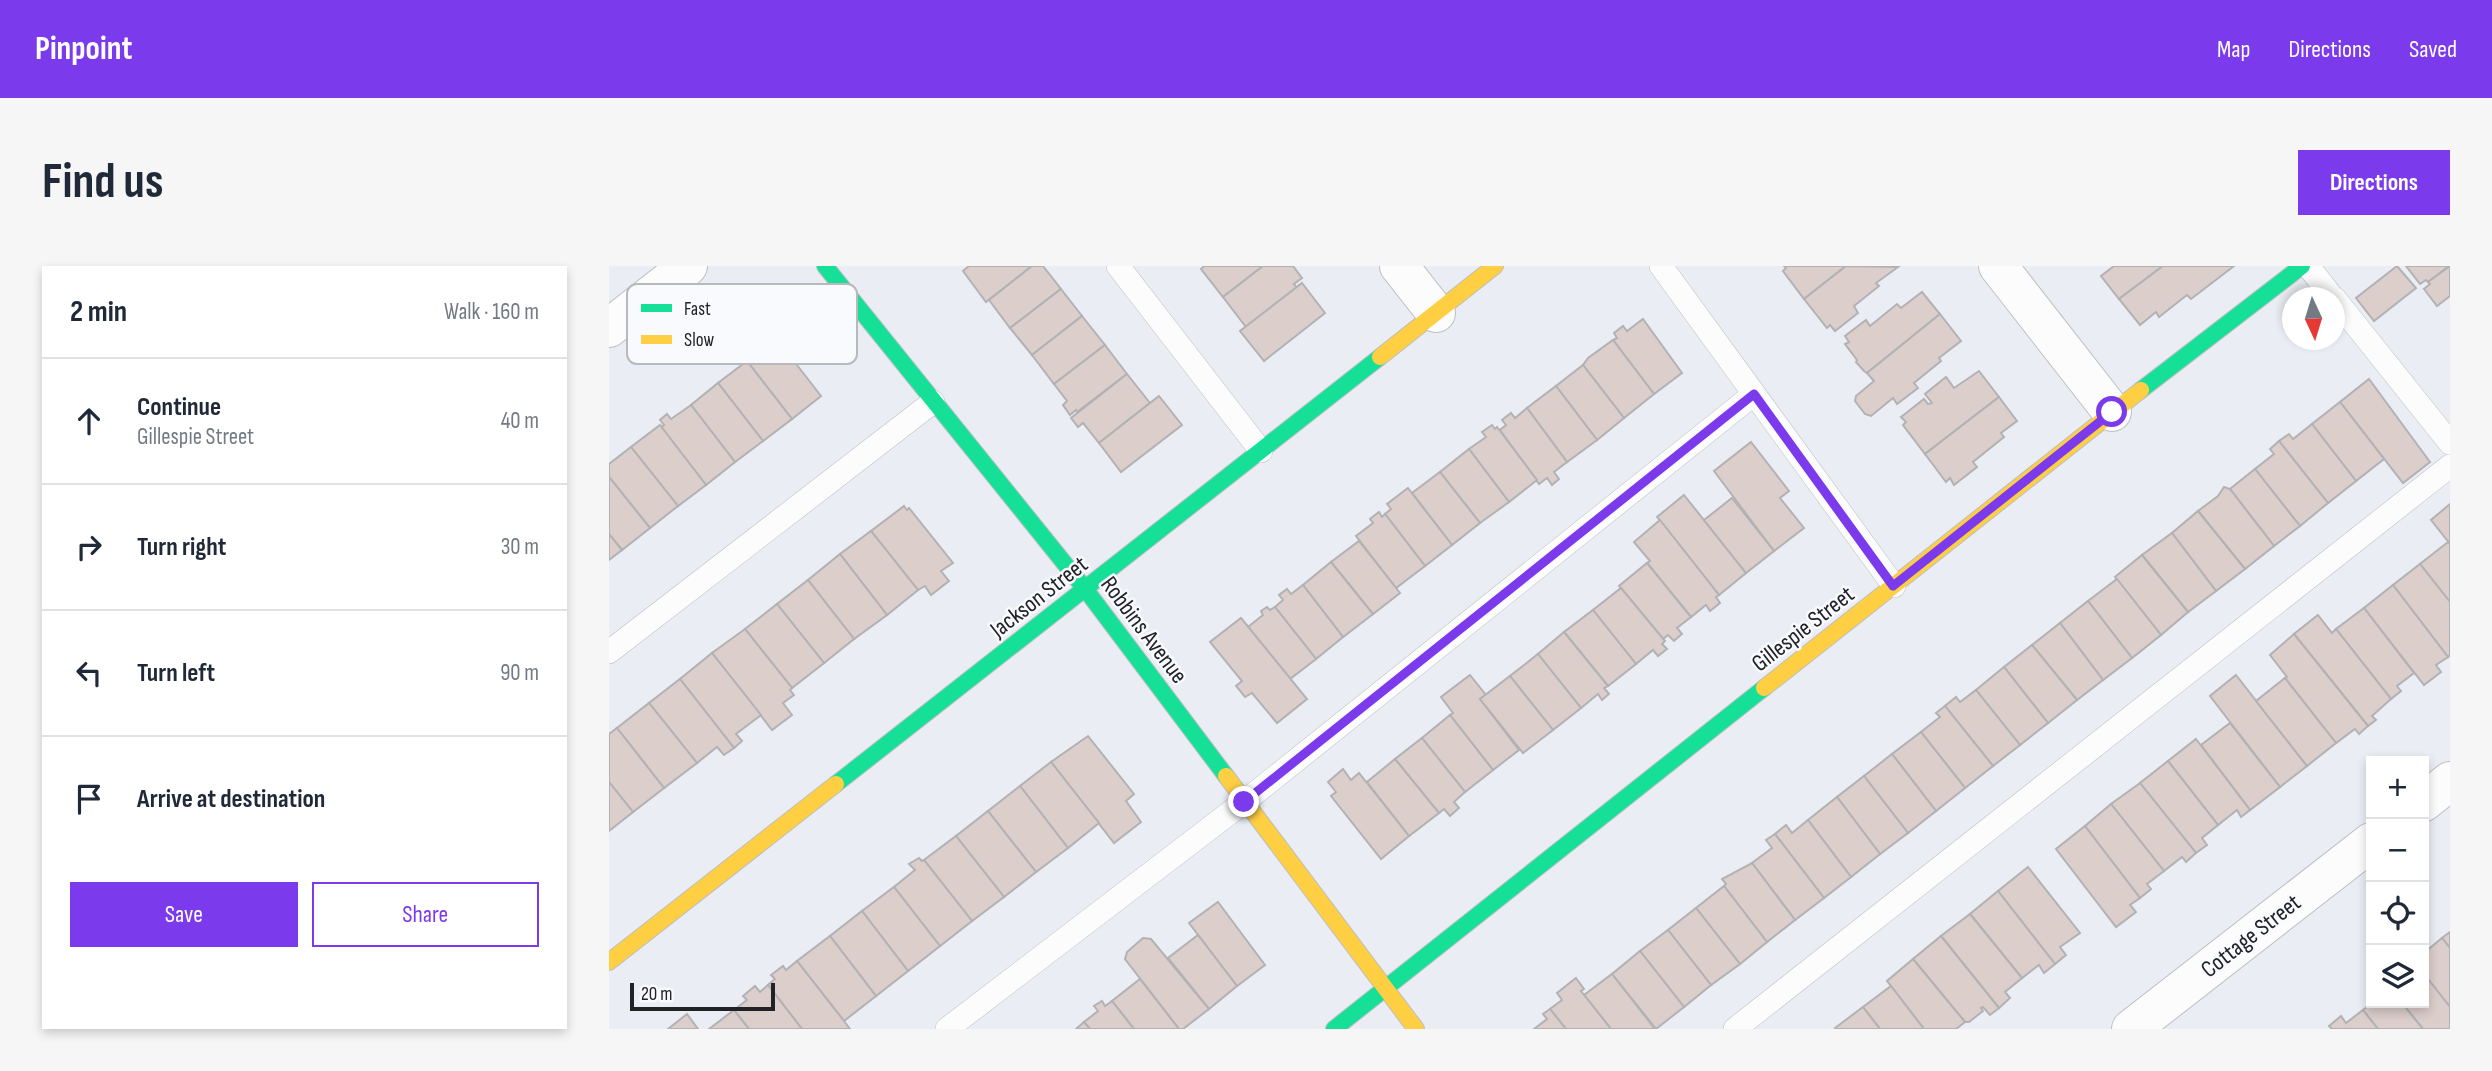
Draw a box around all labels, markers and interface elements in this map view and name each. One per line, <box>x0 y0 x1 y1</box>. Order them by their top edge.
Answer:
text: Pinpoint <box>35 29 132 69</box>
text: Map <box>2217 35 2250 64</box>
text: Directions <box>2288 35 2371 64</box>
text: Saved <box>2409 35 2457 64</box>
button: Directions <box>2298 150 2450 215</box>
text: Find us <box>42 153 164 212</box>
legend <box>627 284 857 364</box>
north arrow <box>2282 287 2345 350</box>
text: 2 min <box>70 294 127 330</box>
text: Walk · 160 m <box>444 298 539 326</box>
text: Fast <box>684 298 711 321</box>
text: Slow <box>684 329 714 352</box>
text: Continue <box>137 392 221 423</box>
route start <box>2096 396 2127 427</box>
icon: ahead <box>70 402 108 440</box>
text: 40 m <box>501 407 539 435</box>
text: Gillespie Street <box>137 423 254 451</box>
icon: right <box>70 528 108 566</box>
text: Turn right <box>137 532 226 563</box>
text: 30 m <box>501 533 539 561</box>
street label: Jackson Street <box>984 550 1094 645</box>
street label: Robbins Avenue <box>1094 571 1194 689</box>
street label: Gillespie Street <box>1746 580 1860 678</box>
icon: left <box>70 654 108 692</box>
text: Turn left <box>137 658 215 689</box>
text: 90 m <box>500 659 539 687</box>
map controls <box>2366 756 2429 1008</box>
button: + <box>2366 756 2429 819</box>
icon: arrive <box>70 780 108 818</box>
text: Arrive at destination <box>137 784 325 815</box>
route end <box>1228 786 1259 817</box>
button: − <box>2366 819 2429 882</box>
button: Save <box>70 882 298 947</box>
button: Share <box>312 882 539 947</box>
button: locate <box>2366 882 2429 945</box>
street label: Cottage Street <box>2195 888 2307 984</box>
button: layers <box>2366 945 2429 1008</box>
scale bar <box>630 980 775 1012</box>
text: 20 m <box>641 983 673 1006</box>

